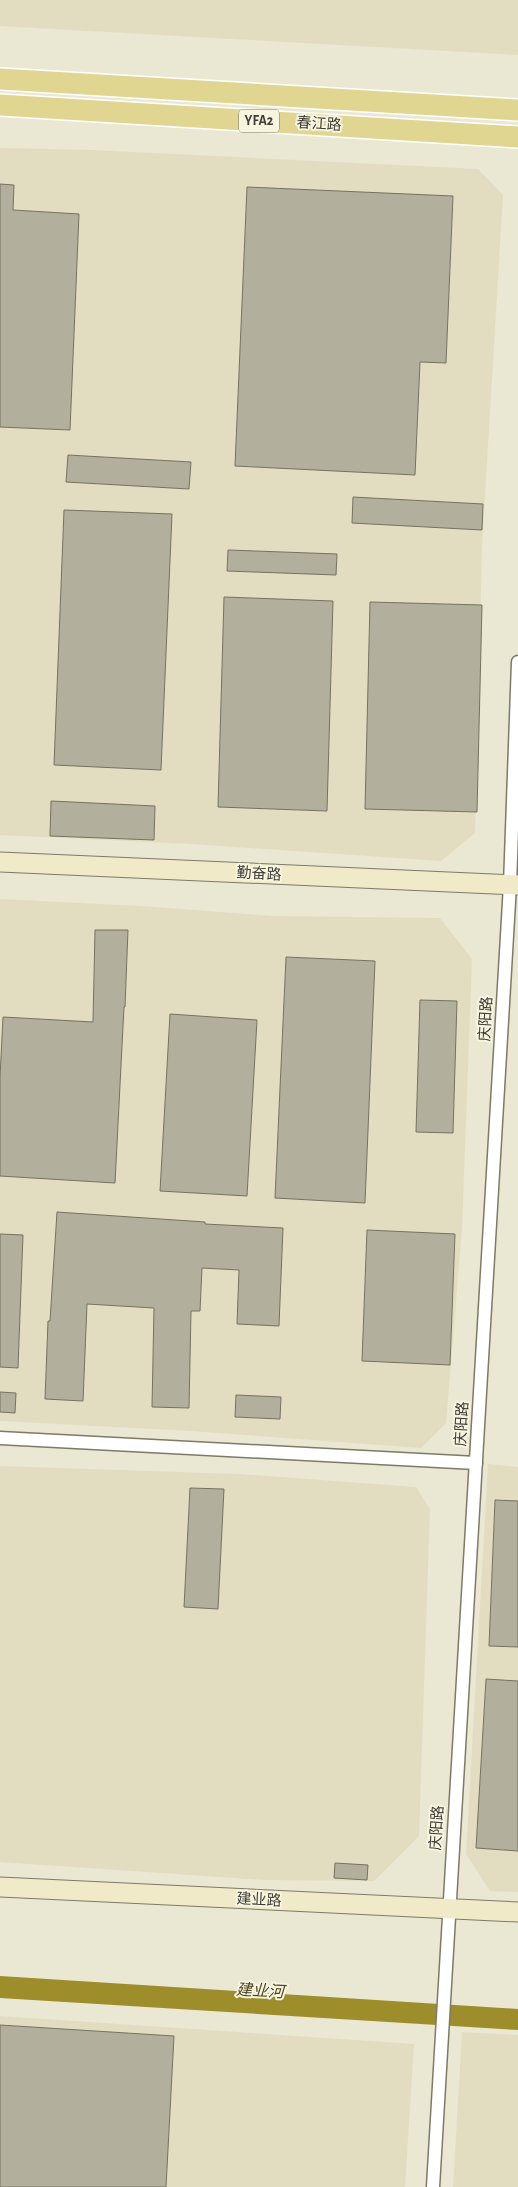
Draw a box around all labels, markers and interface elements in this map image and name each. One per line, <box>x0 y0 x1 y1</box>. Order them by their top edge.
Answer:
road number: YFA2 <box>239 110 279 132</box>
street label: 春江路 <box>296 114 342 133</box>
street label: 勤奋路 <box>236 864 282 883</box>
street label: 庆阳路 <box>476 996 495 1042</box>
street label: 庆阳路 <box>452 1401 471 1447</box>
street label: 庆阳路 <box>427 1805 446 1851</box>
street label: 建业路 <box>236 1890 282 1909</box>
water label: 建业河 <box>236 1981 287 2000</box>

